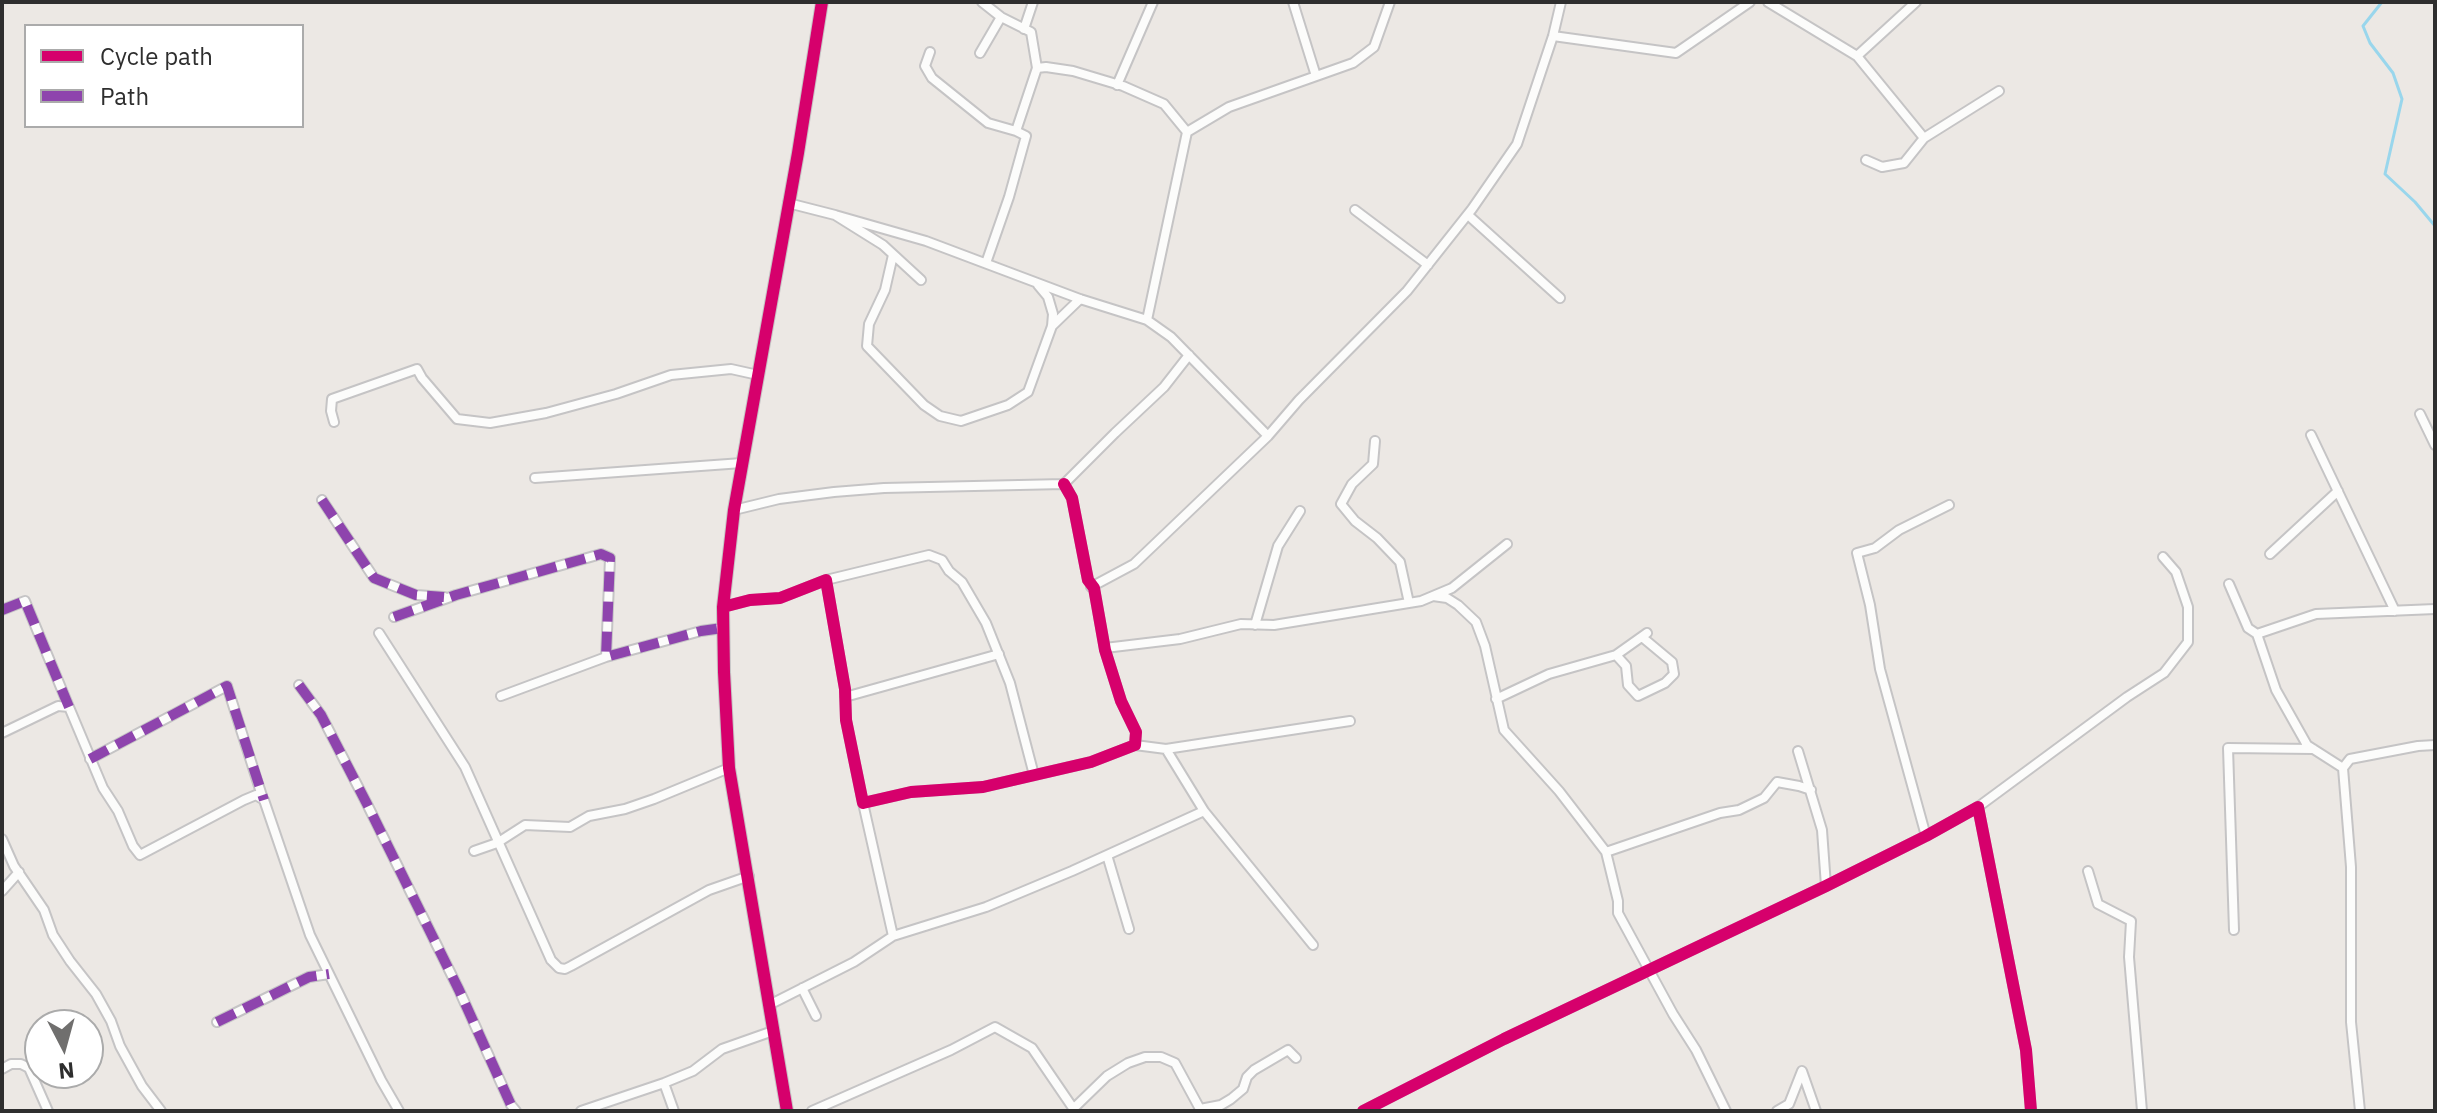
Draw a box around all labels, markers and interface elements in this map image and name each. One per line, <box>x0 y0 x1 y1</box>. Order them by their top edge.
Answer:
legend <box>24 24 304 128</box>
text: Cycle path <box>100 40 213 72</box>
text: Path <box>100 80 149 112</box>
north arrow <box>24 1009 104 1089</box>
text: N <box>57 1056 76 1087</box>

